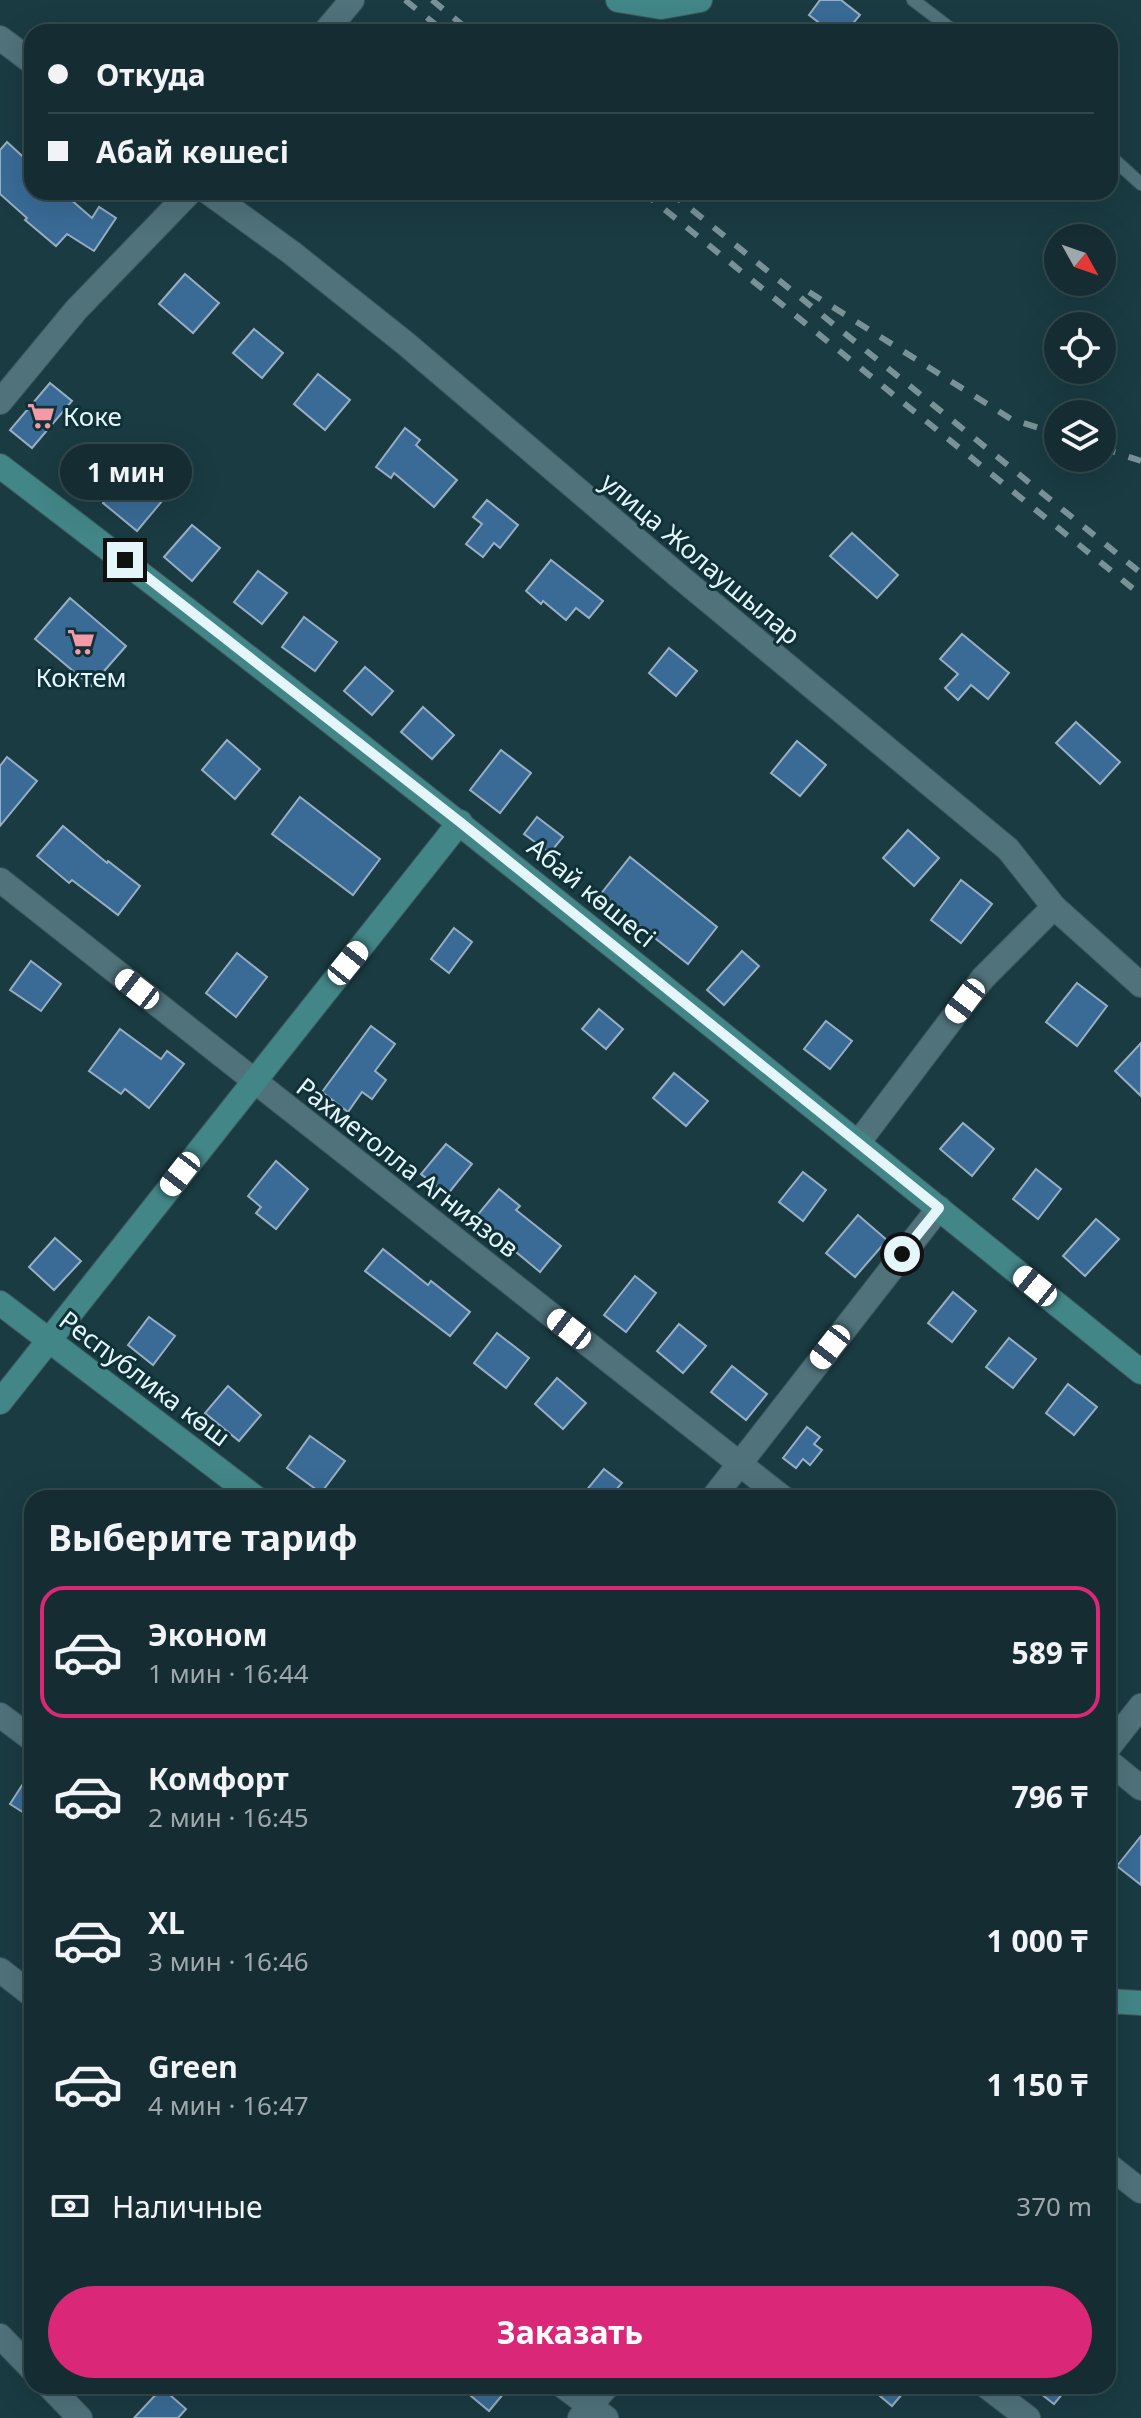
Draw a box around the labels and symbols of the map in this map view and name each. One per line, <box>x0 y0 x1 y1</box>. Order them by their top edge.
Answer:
north arrow <box>1044 224 1116 296</box>
place label: Коке <box>63 398 122 434</box>
supermarket icon: Коке <box>26 401 56 431</box>
callout: 1 мин <box>59 444 191 500</box>
street label: улица Жолаушылар <box>594 464 808 652</box>
route end <box>107 542 143 578</box>
supermarket icon: Коктем <box>66 627 96 657</box>
place label: Коктем <box>35 659 127 695</box>
street label: Абай көшесі <box>520 829 664 955</box>
car <box>324 937 372 989</box>
car <box>111 965 163 1013</box>
car <box>941 975 989 1027</box>
street label: Рахметолла Агниязов <box>289 1069 527 1265</box>
car <box>156 1148 204 1200</box>
route start <box>884 1236 920 1272</box>
car <box>1009 1262 1061 1310</box>
street label: Республика көш <box>52 1302 238 1454</box>
car <box>543 1305 595 1353</box>
car <box>806 1321 854 1373</box>

